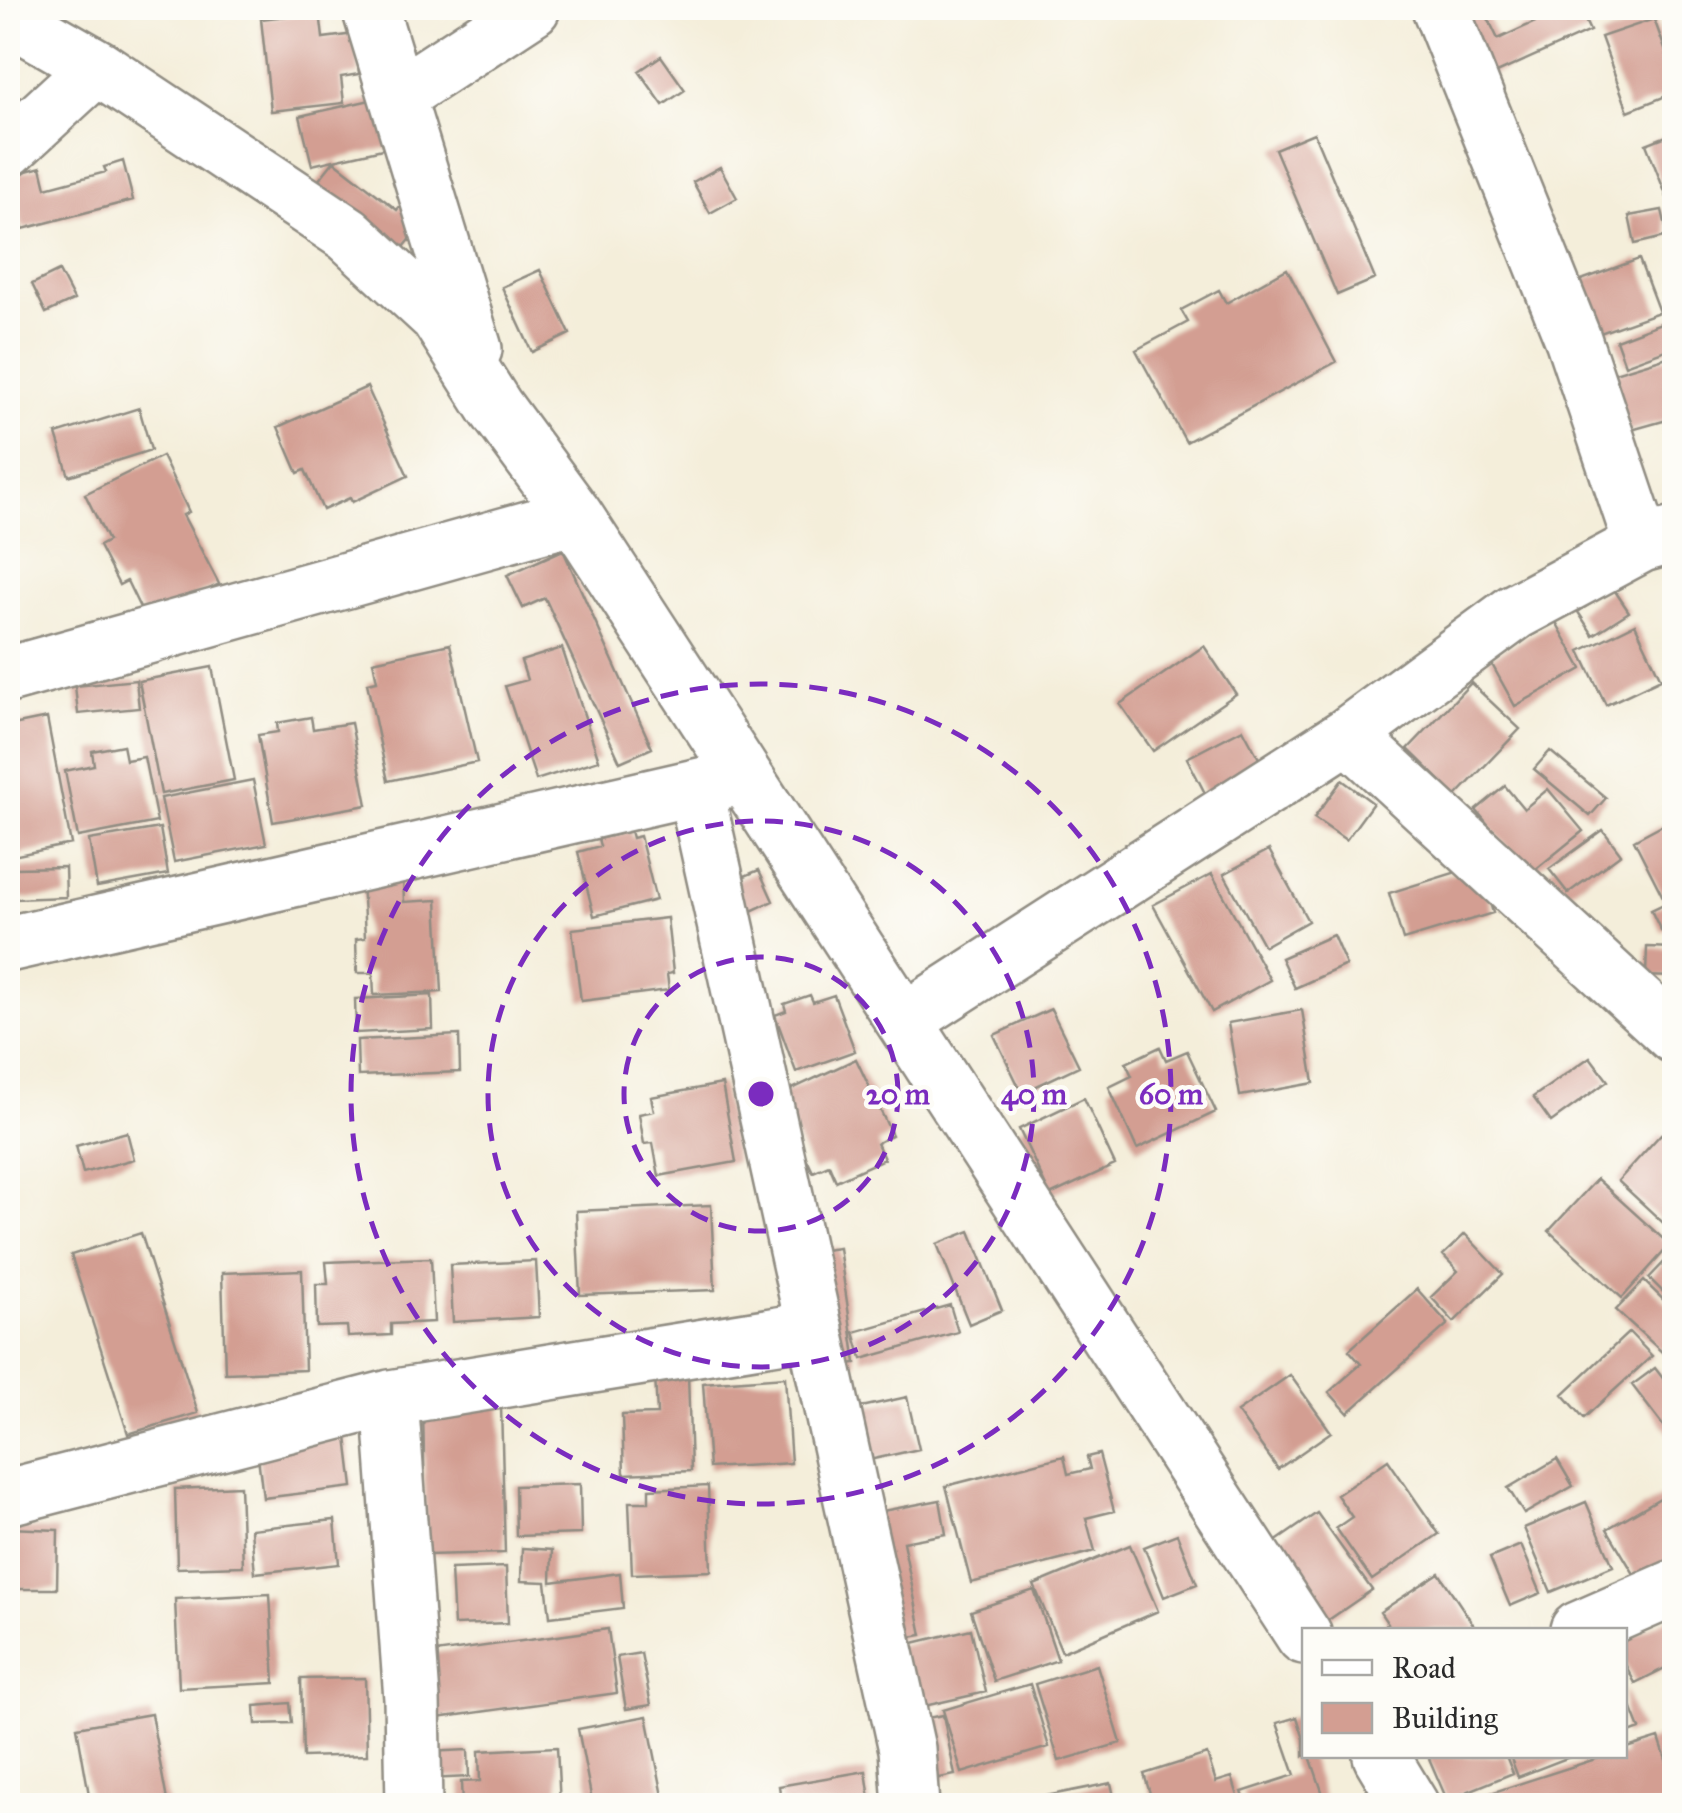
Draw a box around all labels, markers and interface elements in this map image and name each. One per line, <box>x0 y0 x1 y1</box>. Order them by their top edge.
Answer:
centre of rings <box>743 1076 779 1112</box>
text: 20 m <box>866 1076 931 1112</box>
text: 40 m <box>1001 1076 1068 1112</box>
text: 60 m <box>1139 1076 1204 1112</box>
legend <box>1302 1628 1627 1758</box>
text: Road <box>1392 1650 1456 1686</box>
text: Building <box>1392 1700 1499 1736</box>

